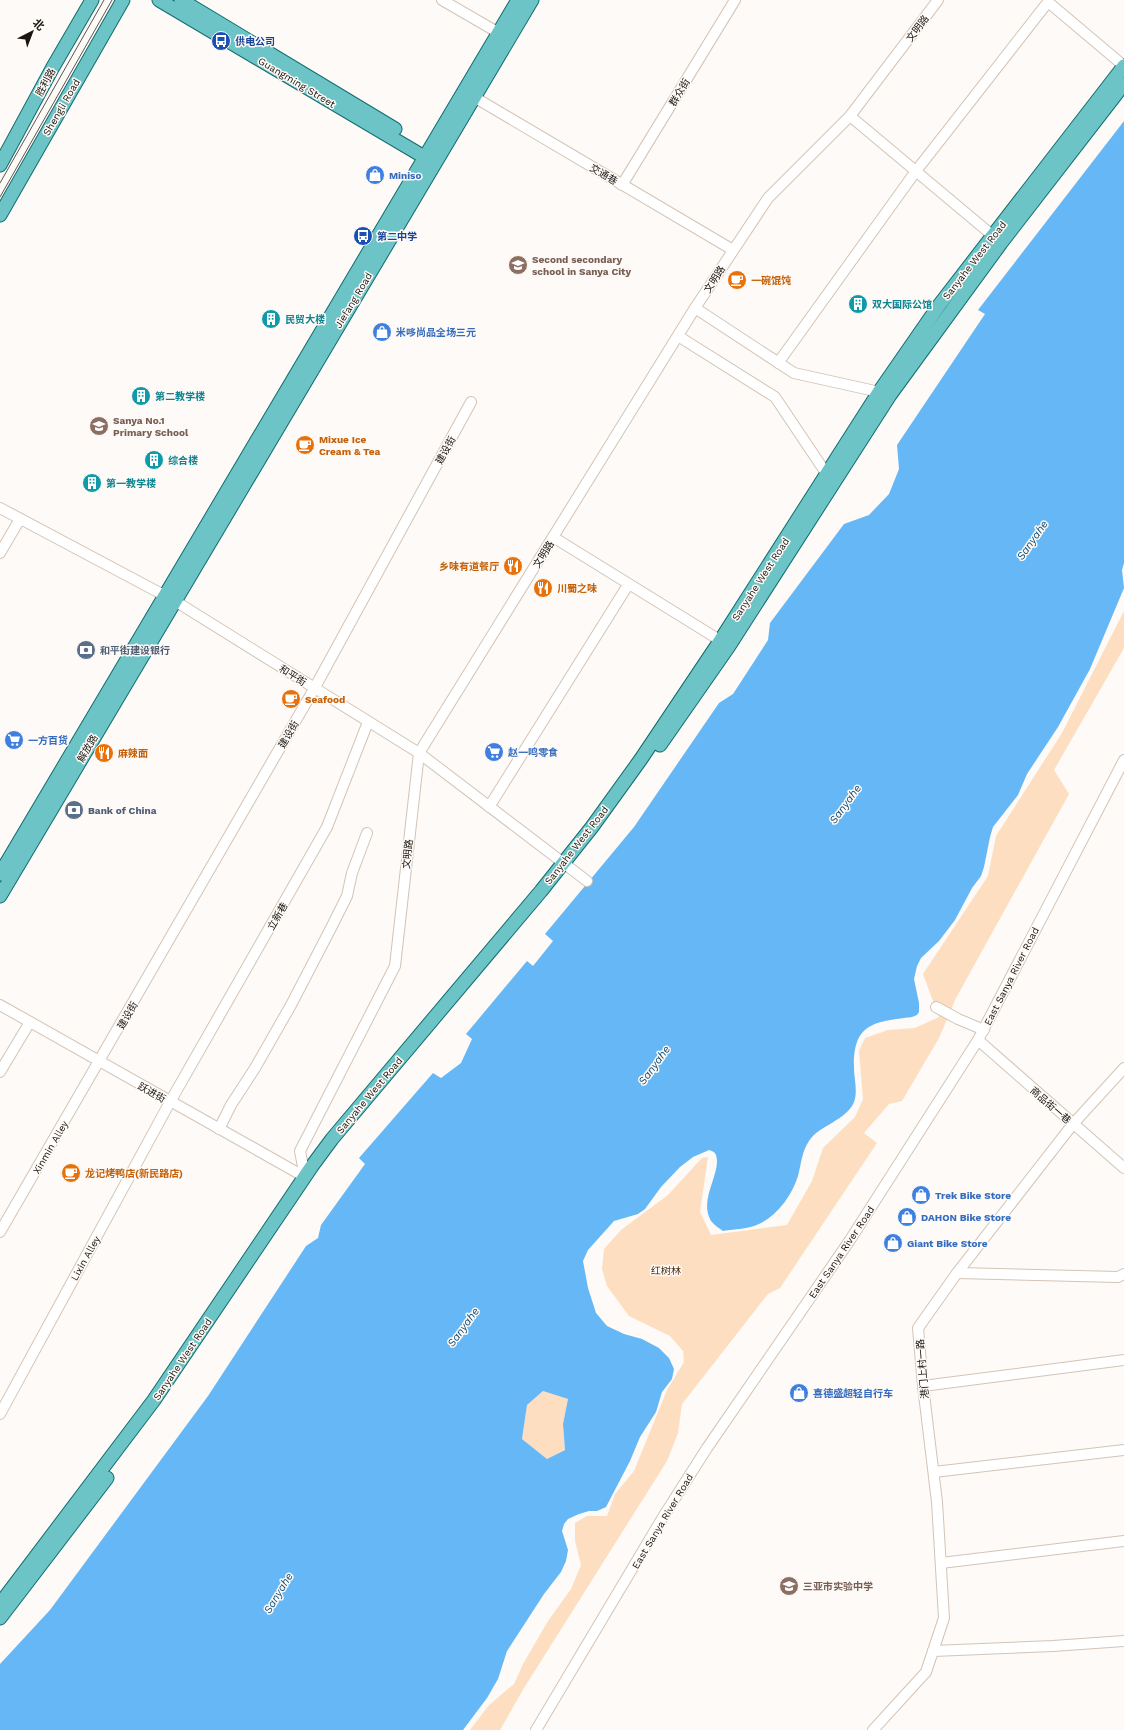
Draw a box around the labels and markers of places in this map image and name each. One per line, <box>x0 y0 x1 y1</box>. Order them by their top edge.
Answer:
bus stop icon: 供电公司 <box>210 30 232 52</box>
place label: 供电公司 <box>235 35 275 47</box>
shop icon: Miniso <box>364 164 386 186</box>
place label: Miniso <box>389 170 421 181</box>
bus stop icon: 第二中学 <box>352 225 374 247</box>
place label: 第二中学 <box>377 231 417 242</box>
school or university icon: Second secondary school in Sanya City <box>507 254 529 276</box>
place label: Second secondary school in Sanya City <box>532 254 631 277</box>
cafe icon: 一碗馄饨 <box>726 269 748 291</box>
place label: 一碗馄饨 <box>751 275 791 286</box>
building icon: 双大国际公馆 <box>847 293 869 315</box>
place label: 双大国际公馆 <box>872 299 932 310</box>
building icon: 民贸大楼 <box>260 308 282 330</box>
place label: 民贸大楼 <box>285 314 325 325</box>
shop icon: 米哆尚品全场三元 <box>371 321 393 343</box>
place label: 米哆尚品全场三元 <box>396 327 476 338</box>
building icon: 第二教学楼 <box>130 385 152 407</box>
place label: 第二教学楼 <box>155 391 205 402</box>
school or university icon: Sanya No.1 Primary School <box>88 415 110 437</box>
place label: Sanya No.1 Primary School <box>113 415 189 438</box>
cafe icon: Mixue Ice Cream & Tea <box>294 434 316 456</box>
place label: Mixue Ice Cream & Tea <box>319 434 380 457</box>
building icon: 综合楼 <box>143 449 165 471</box>
place label: 综合楼 <box>168 455 198 466</box>
building icon: 第一教学楼 <box>81 472 103 494</box>
place label: 第一教学楼 <box>106 478 156 489</box>
restaurant icon: 乡味有道餐厅 <box>502 555 524 577</box>
place label: 乡味有道餐厅 <box>439 561 499 572</box>
restaurant icon: 川蜀之味 <box>532 577 554 599</box>
place label: 川蜀之味 <box>557 583 597 594</box>
bank icon: 和平街建设银行 <box>75 639 97 661</box>
place label: 和平街建设银行 <box>100 645 170 656</box>
cafe icon: Seafood <box>280 688 302 710</box>
place label: Seafood <box>305 694 345 705</box>
supermarket icon: 一方百货 <box>3 729 25 751</box>
place label: 一方百货 <box>28 734 68 746</box>
supermarket icon: 赵一鸣零食 <box>483 741 505 763</box>
restaurant icon: 麻辣面 <box>93 742 115 764</box>
place label: 麻辣面 <box>118 747 148 759</box>
place label: 赵一鸣零食 <box>508 747 558 758</box>
bank icon: Bank of China <box>63 799 85 821</box>
place label: Bank of China <box>88 805 157 816</box>
cafe icon: 龙记烤鸭店(新民路店) <box>60 1162 82 1184</box>
place label: 龙记烤鸭店(新民路店) <box>85 1167 183 1179</box>
shop icon: Trek Bike Store <box>910 1184 932 1206</box>
place label: Trek Bike Store <box>935 1190 1011 1201</box>
shop icon: DAHON Bike Store <box>896 1206 918 1228</box>
place label: DAHON Bike Store <box>921 1212 1011 1223</box>
shop icon: Giant Bike Store <box>882 1232 904 1254</box>
place label: Giant Bike Store <box>907 1238 988 1249</box>
shop icon: 喜德盛超轻自行车 <box>788 1382 810 1404</box>
place label: 喜德盛超轻自行车 <box>813 1387 893 1399</box>
school or university icon: 三亚市实验中学 <box>778 1575 800 1597</box>
place label: 三亚市实验中学 <box>803 1581 873 1592</box>

